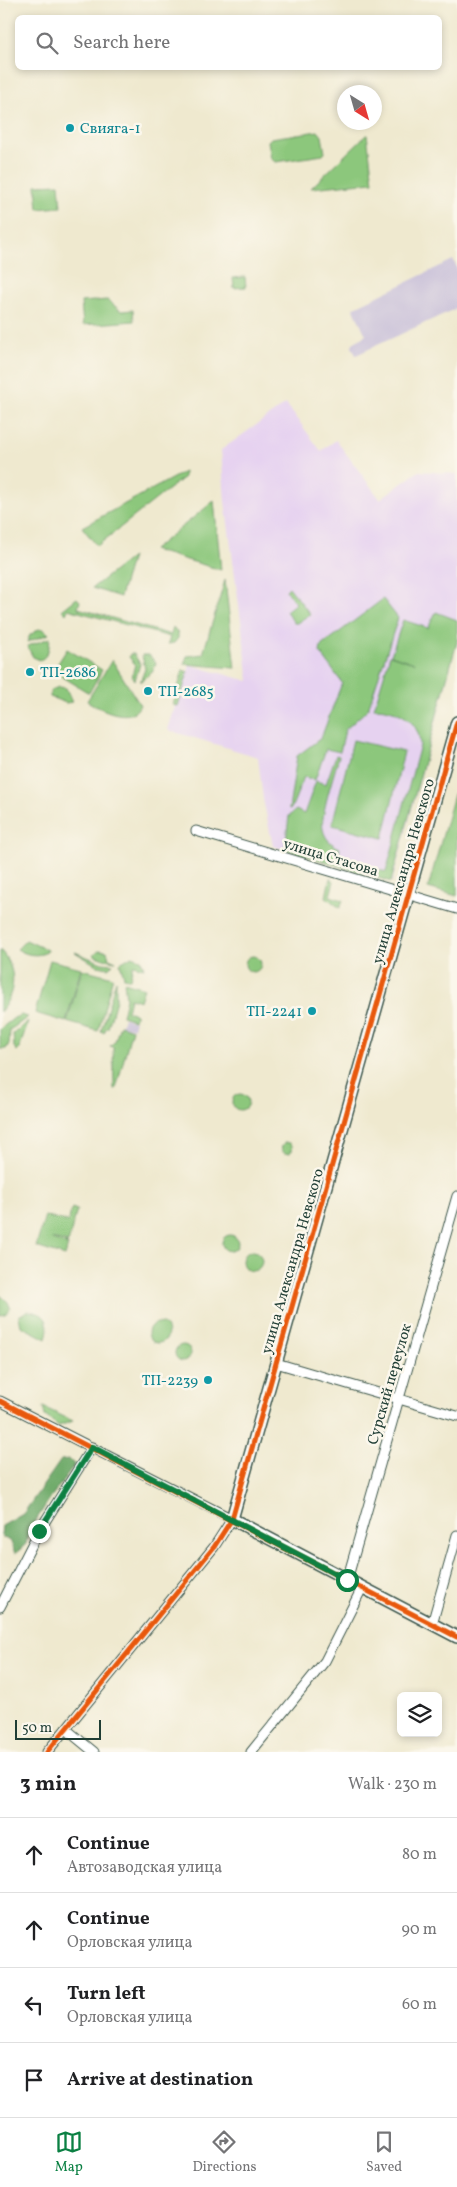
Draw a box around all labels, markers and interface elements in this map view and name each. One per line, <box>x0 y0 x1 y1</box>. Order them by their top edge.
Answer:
search box <box>15 15 442 70</box>
icon: search <box>33 29 61 57</box>
text: Search here <box>73 30 170 56</box>
north arrow <box>337 85 382 130</box>
place label: Свияга-1 <box>80 119 140 140</box>
marker: Свияга-1 <box>64 122 76 134</box>
place label: ТП-2686 <box>40 663 96 684</box>
marker: ТП-2686 <box>24 666 36 678</box>
place label: ТП-2685 <box>158 682 214 703</box>
marker: ТП-2685 <box>142 685 154 697</box>
street label: улица Александра Невского <box>368 776 441 967</box>
street label: улица Стасова <box>280 834 381 883</box>
place label: ТП-2241 <box>246 1002 302 1023</box>
marker: ТП-2241 <box>306 1005 318 1017</box>
street label: улица Александра Невского <box>257 1166 330 1357</box>
street label: Сурский переулок <box>363 1321 418 1447</box>
place label: ТП-2239 <box>142 1371 198 1392</box>
marker: ТП-2239 <box>202 1374 214 1386</box>
route end <box>28 1520 51 1543</box>
route start <box>336 1569 359 1592</box>
map controls <box>397 1692 442 1737</box>
button: layers <box>397 1692 442 1737</box>
scale bar <box>15 1717 101 1740</box>
text: 50 m <box>22 1719 52 1738</box>
text: 3 min <box>20 1770 76 1799</box>
text: Walk · 230 m <box>348 1774 437 1796</box>
text: Continue <box>67 1831 150 1857</box>
icon: ahead <box>20 1841 48 1869</box>
text: 80 m <box>402 1844 437 1866</box>
text: Автозаводская улица <box>67 1857 222 1879</box>
text: Continue <box>67 1906 150 1932</box>
icon: ahead <box>20 1916 48 1944</box>
text: 90 m <box>401 1919 437 1941</box>
text: Орловская улица <box>67 1932 192 1954</box>
text: Turn left <box>67 1981 146 2007</box>
icon: left <box>20 1991 48 2019</box>
text: 60 m <box>402 1994 437 2016</box>
text: Орловская улица <box>67 2007 192 2029</box>
icon: arrive <box>20 2066 48 2094</box>
text: Arrive at destination <box>67 2067 253 2093</box>
tab: Map <box>55 2128 83 2177</box>
tab: Directions <box>192 2128 257 2177</box>
tab: Saved <box>366 2128 402 2177</box>

